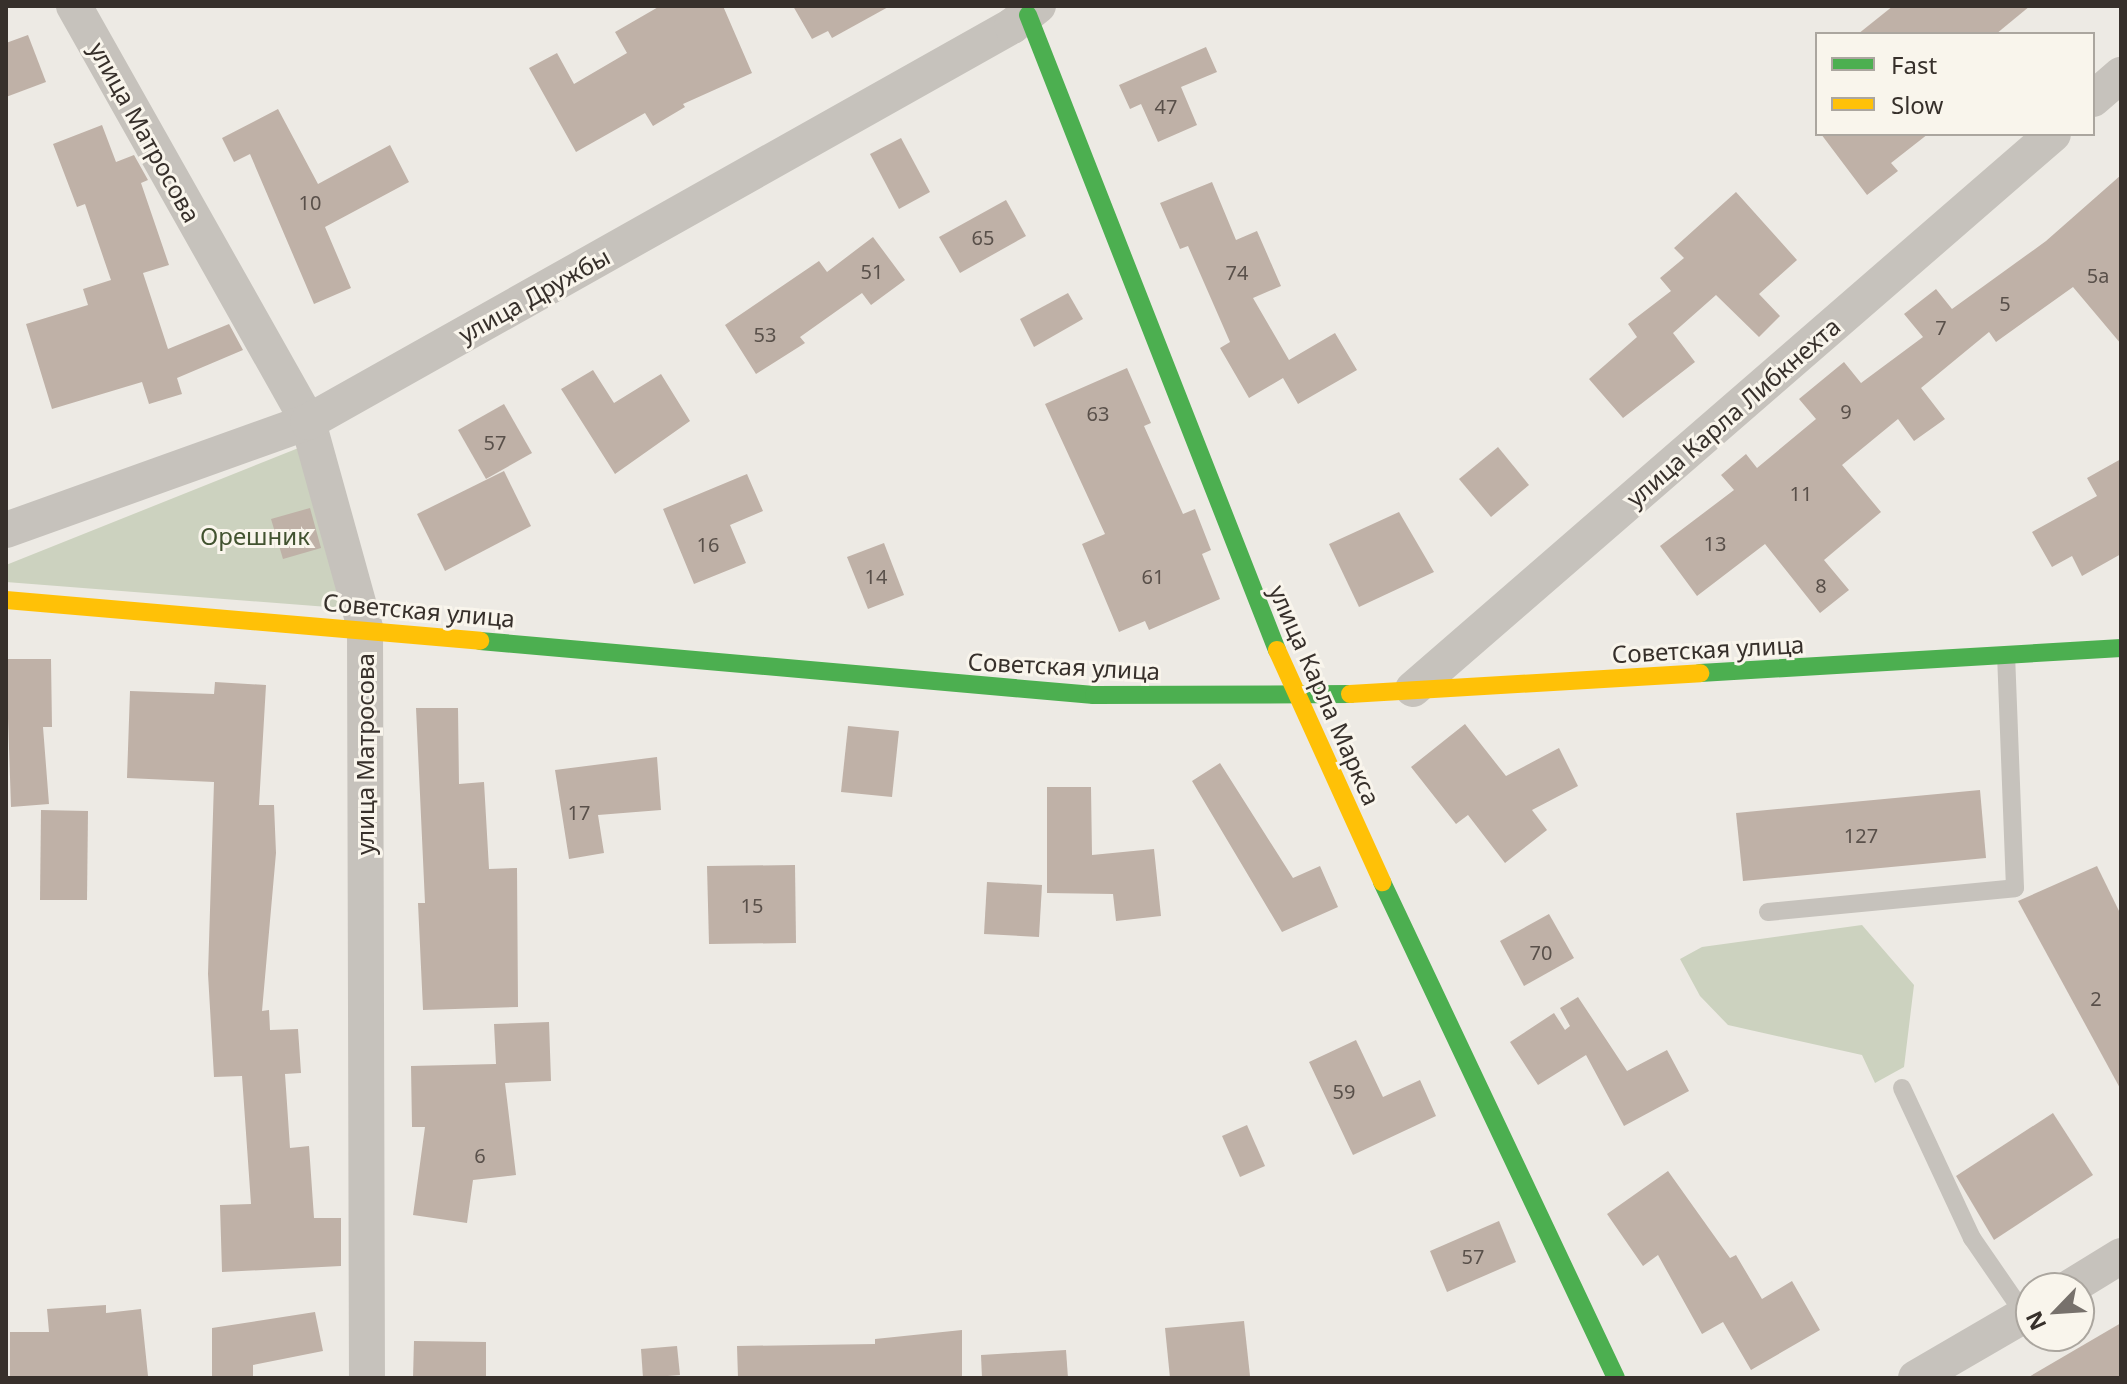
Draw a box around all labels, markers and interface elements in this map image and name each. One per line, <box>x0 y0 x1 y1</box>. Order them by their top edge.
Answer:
legend <box>1815 32 2095 136</box>
street label: улица Матросова <box>83 37 207 227</box>
text: Fast <box>1891 48 1937 81</box>
text: Slow <box>1891 88 1943 121</box>
house number: 47 <box>1155 94 1177 118</box>
house number: 10 <box>299 190 321 214</box>
house number: 65 <box>972 225 994 249</box>
street label: улица Дружбы <box>453 242 615 348</box>
house number: 51 <box>861 259 883 283</box>
house number: 74 <box>1226 260 1248 284</box>
house number: 5а <box>2087 263 2109 287</box>
house number: 5 <box>1999 291 2011 315</box>
street label: улица Карла Либкнехта <box>1620 311 1846 513</box>
house number: 7 <box>1935 315 1947 339</box>
house number: 53 <box>754 322 776 346</box>
house number: 9 <box>1840 399 1852 423</box>
house number: 63 <box>1087 401 1109 425</box>
house number: 57 <box>484 430 506 454</box>
house number: 11 <box>1790 481 1812 505</box>
park label: Орешник <box>200 522 310 550</box>
house number: 13 <box>1704 531 1726 555</box>
house number: 16 <box>697 532 719 556</box>
house number: 14 <box>865 564 887 588</box>
house number: 61 <box>1142 564 1164 588</box>
house number: 8 <box>1815 573 1827 597</box>
street label: улица Карла Маркса <box>1263 581 1387 809</box>
street label: Советская улица <box>322 587 516 633</box>
street label: Советская улица <box>1611 630 1805 668</box>
street label: Советская улица <box>967 647 1161 685</box>
street label: улица Матросова <box>351 653 379 855</box>
house number: 17 <box>568 800 590 824</box>
house number: 127 <box>1844 823 1878 847</box>
house number: 15 <box>741 893 763 917</box>
house number: 70 <box>1530 940 1552 964</box>
house number: 2 <box>2090 986 2102 1010</box>
house number: 59 <box>1333 1079 1355 1103</box>
house number: 6 <box>474 1143 486 1167</box>
house number: 57 <box>1462 1244 1484 1268</box>
north arrow <box>2015 1272 2095 1352</box>
text: N <box>2018 1307 2052 1336</box>

